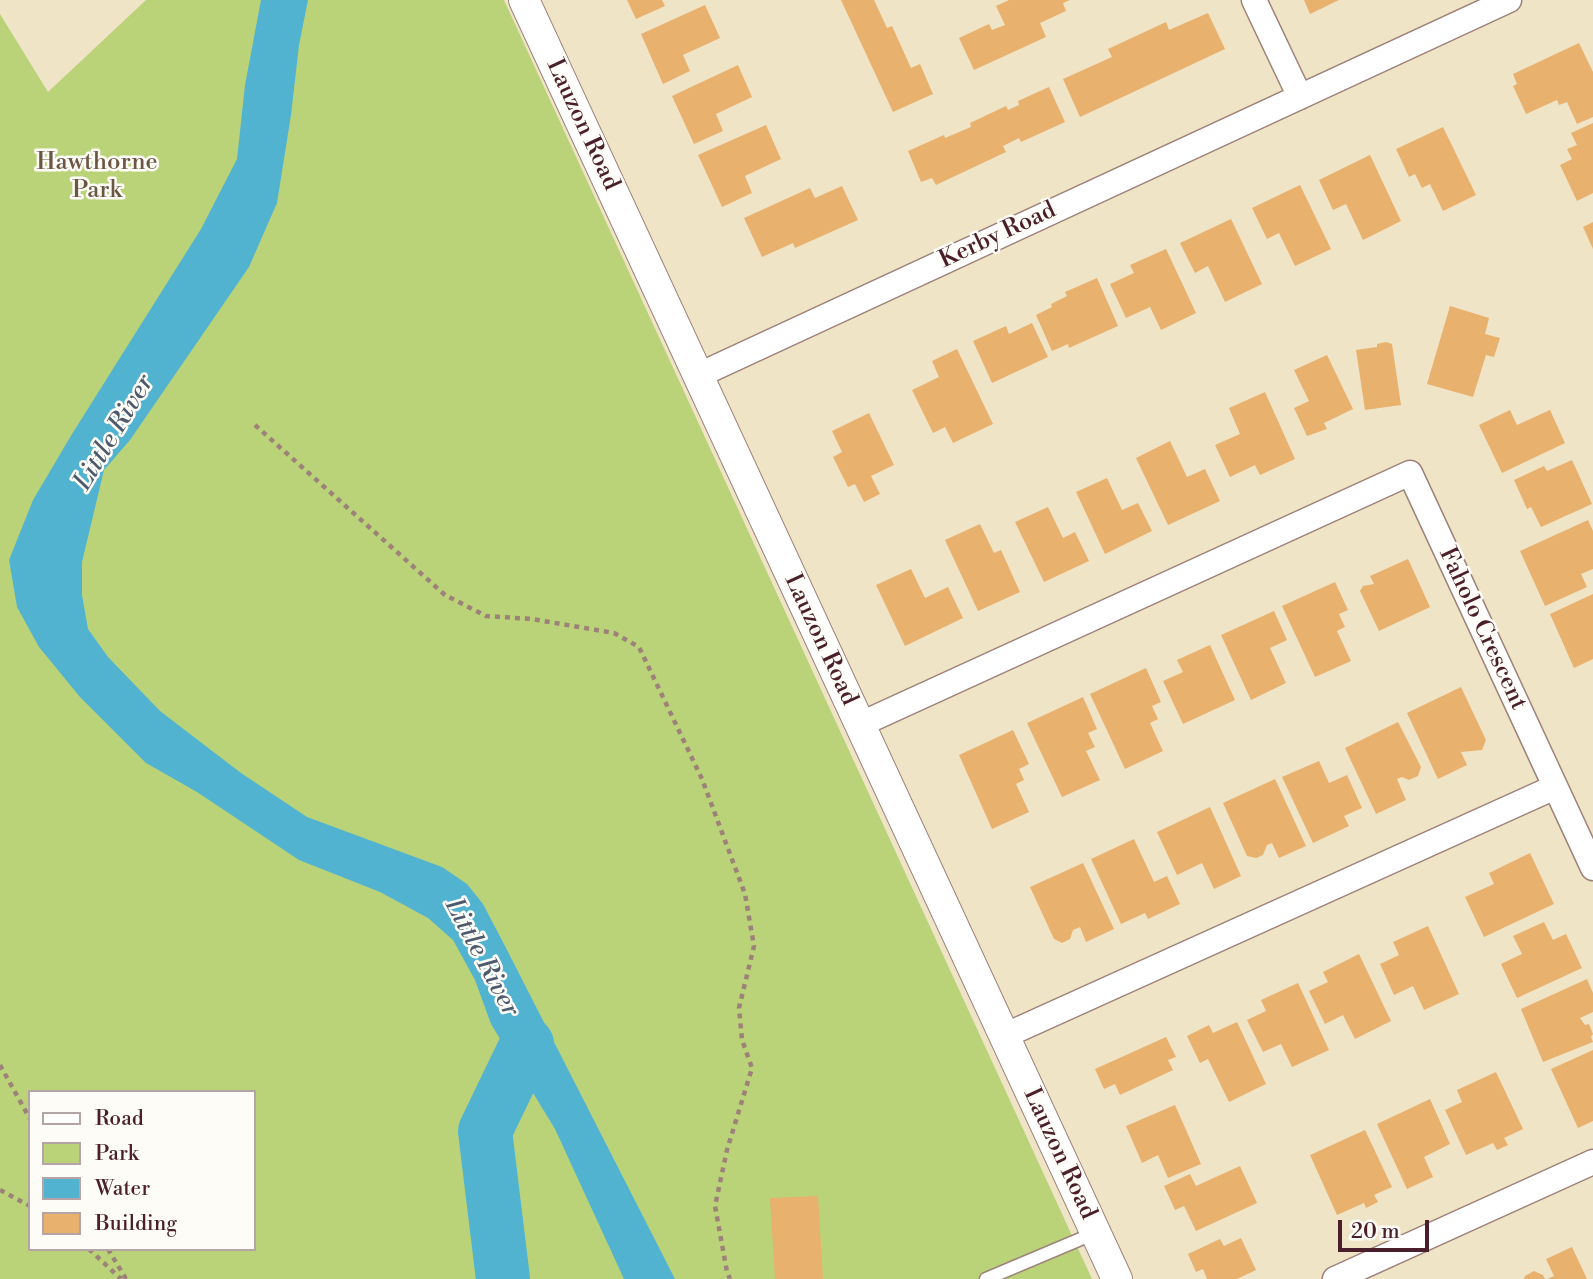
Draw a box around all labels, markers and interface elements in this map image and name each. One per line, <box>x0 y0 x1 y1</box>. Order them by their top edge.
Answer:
street label: Lauzon Road <box>539 55 625 195</box>
park label: Hawthorne Park <box>36 149 158 205</box>
street label: Kerby Road <box>935 196 1061 276</box>
water label: Little River <box>68 370 162 496</box>
street label: Faholo Crescent <box>1432 543 1532 715</box>
street label: Lauzon Road <box>777 570 863 710</box>
water label: Little River <box>437 894 525 1022</box>
street label: Lauzon Road <box>1016 1084 1102 1224</box>
legend <box>28 1090 256 1251</box>
text: Road <box>95 1106 144 1132</box>
text: Park <box>95 1141 139 1167</box>
text: Water <box>95 1176 150 1202</box>
scale bar <box>1341 1206 1432 1250</box>
text: Building <box>95 1211 177 1237</box>
text: 20 m <box>1351 1219 1400 1245</box>

